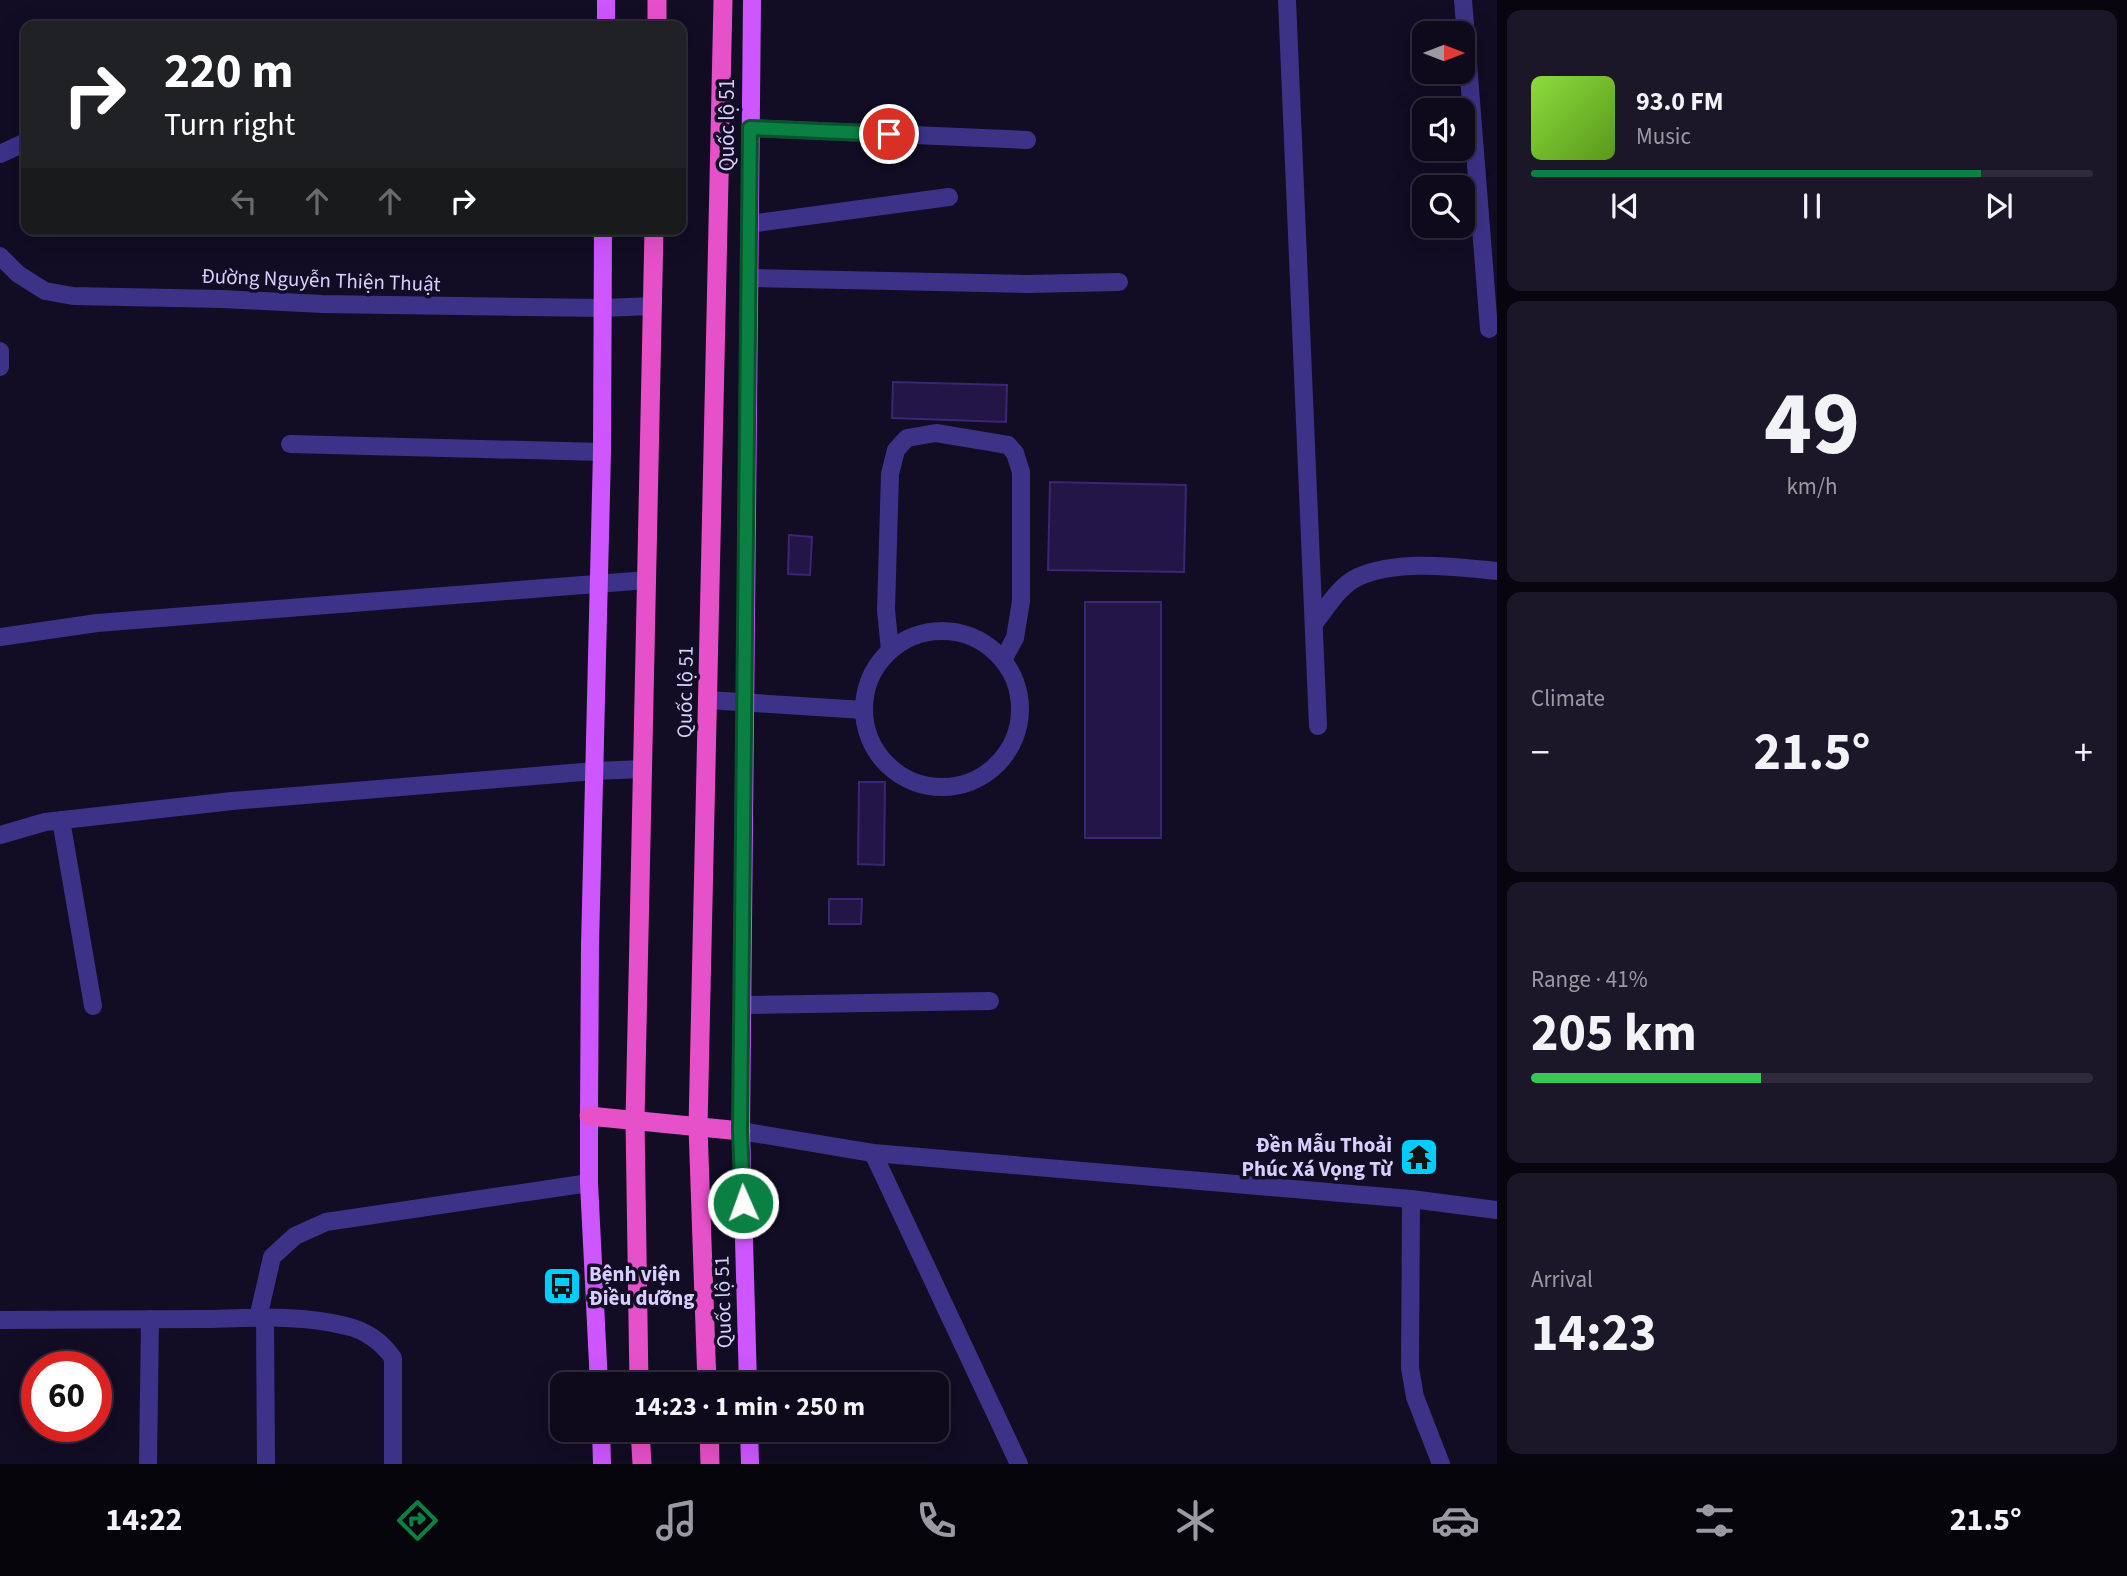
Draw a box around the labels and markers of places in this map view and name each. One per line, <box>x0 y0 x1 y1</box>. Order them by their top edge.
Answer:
pin <box>859 104 919 164</box>
place label: Đền Mẫu Thoải Phúc Xá Vọng Từ <box>1241 1130 1393 1184</box>
temple icon: Đền Mẫu Thoải Phúc Xá Vọng Từ <box>1398 1136 1440 1178</box>
place label: Bệnh viện Điều dưỡng <box>589 1259 694 1313</box>
bus stop icon: Bệnh viện Điều dưỡng <box>541 1265 583 1307</box>

